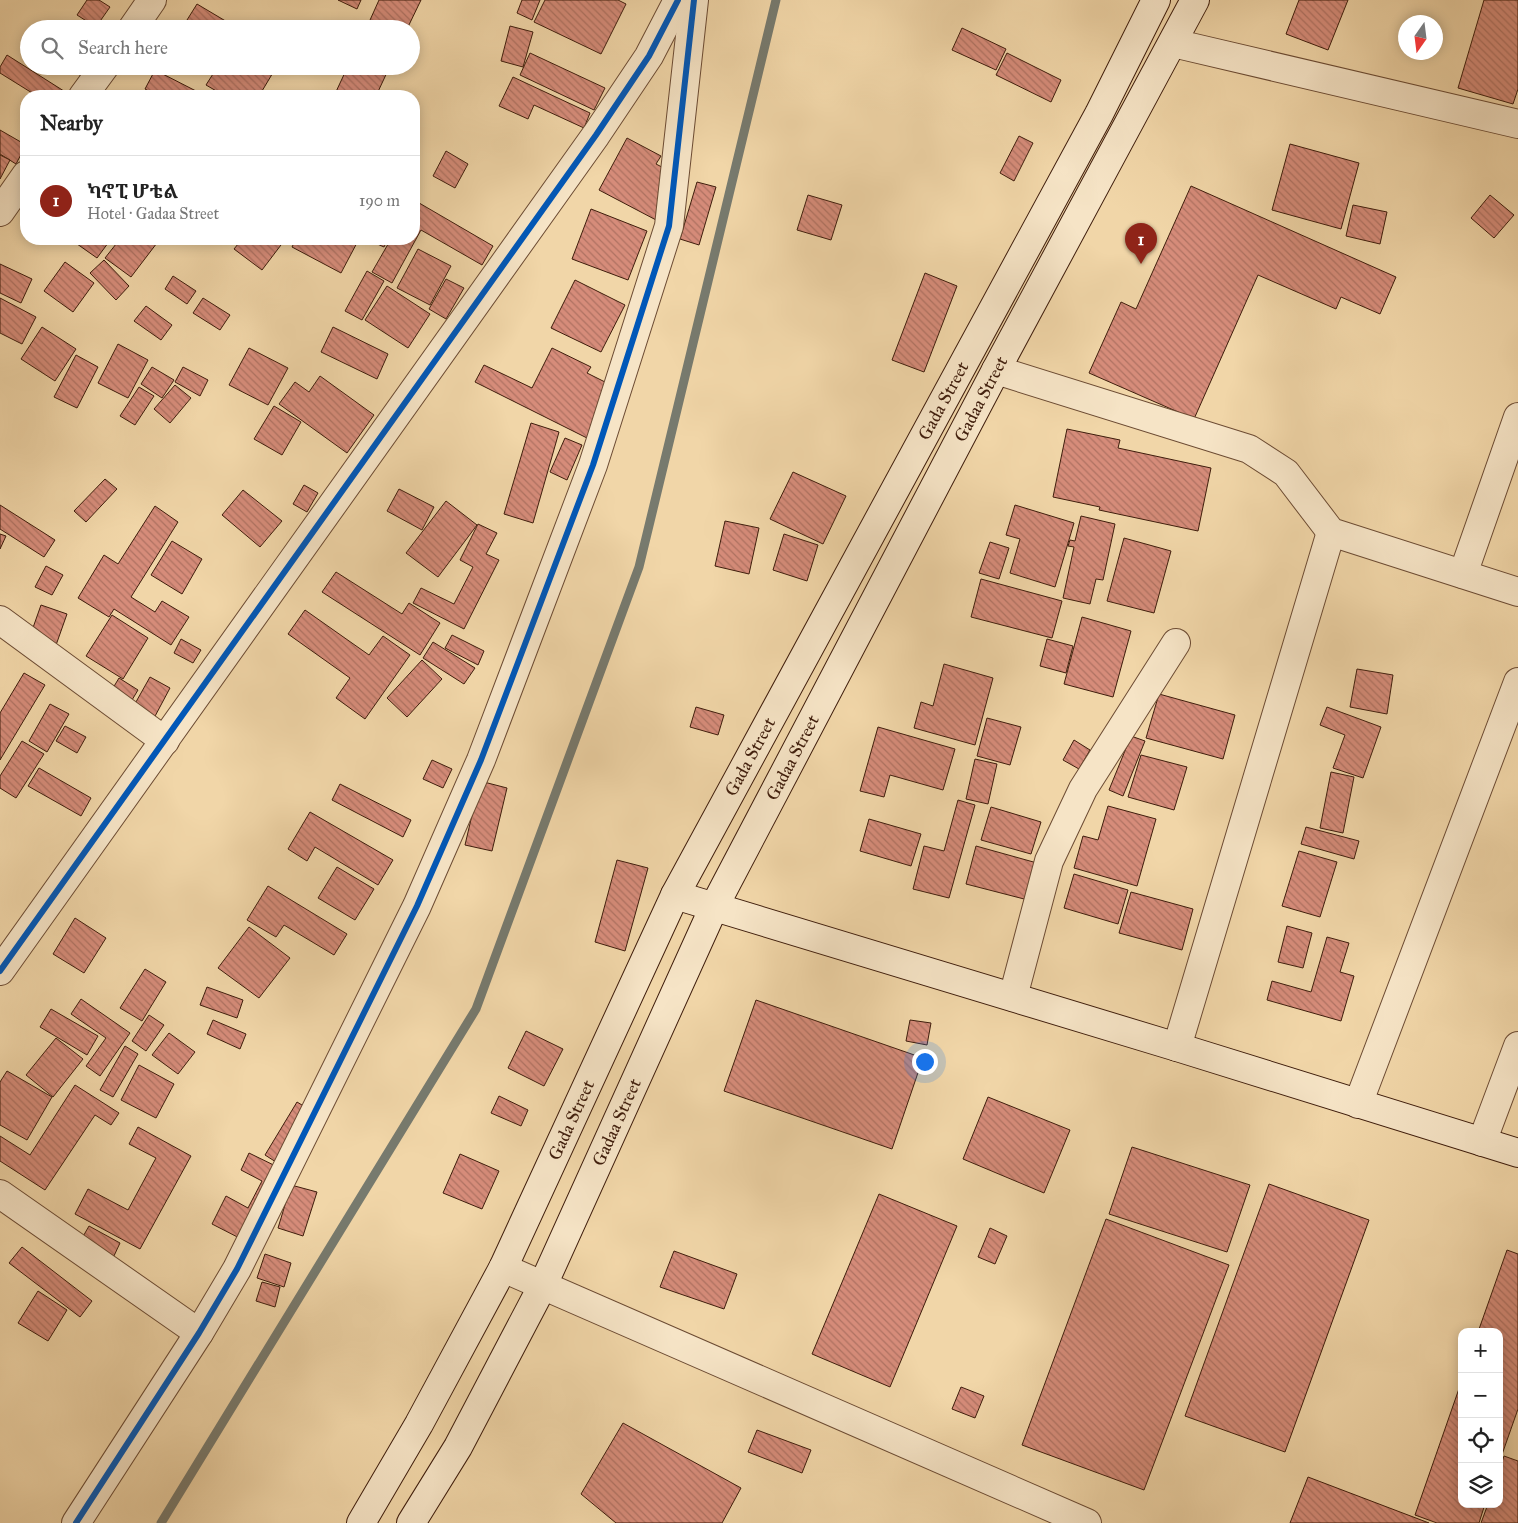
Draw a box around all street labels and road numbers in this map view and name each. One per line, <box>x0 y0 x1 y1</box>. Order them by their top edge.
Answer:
street label: Gadaa Street <box>949 352 1013 446</box>
street label: Gada Street <box>913 357 974 444</box>
street label: Gadaa Street <box>761 710 824 804</box>
street label: Gada Street <box>720 713 781 800</box>
street label: Gadaa Street <box>587 1074 646 1169</box>
street label: Gada Street <box>543 1076 600 1164</box>

